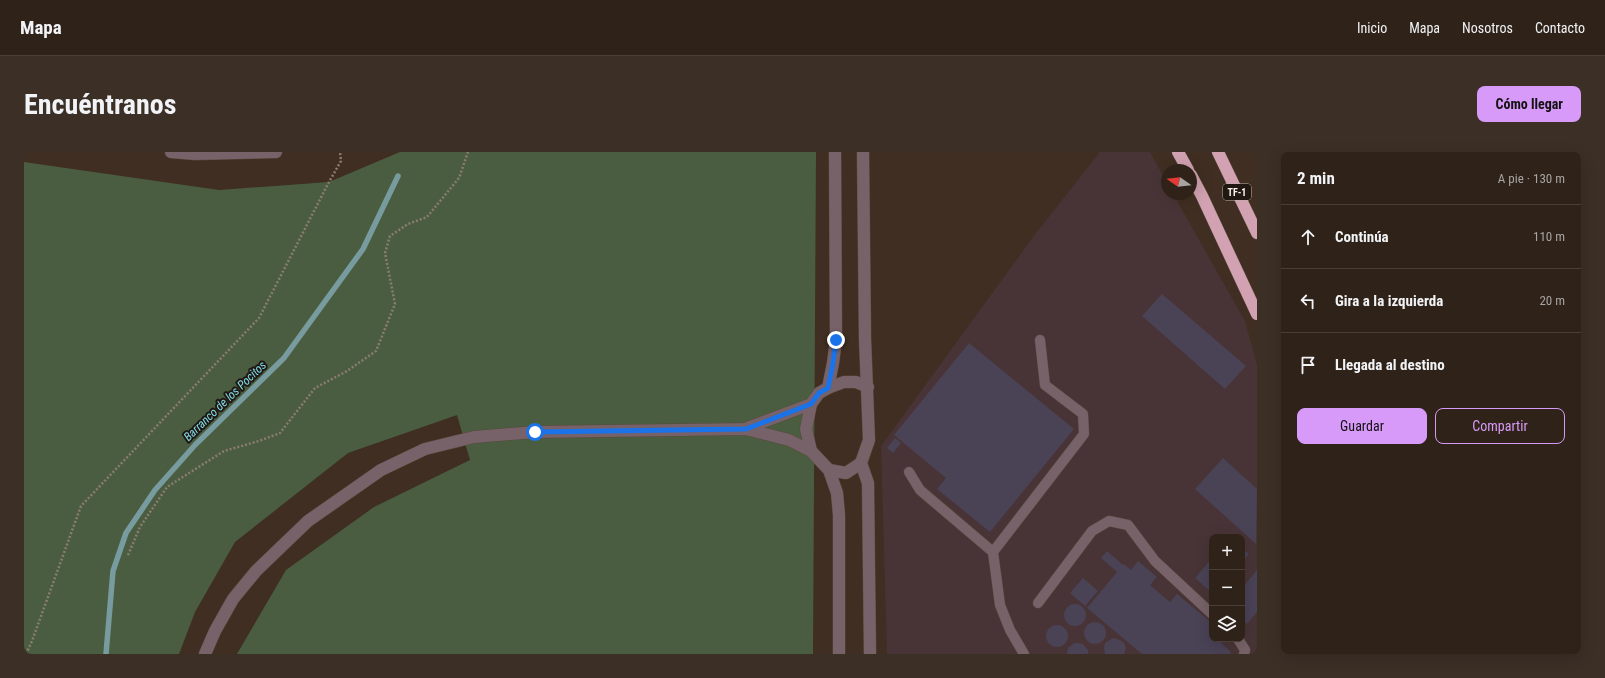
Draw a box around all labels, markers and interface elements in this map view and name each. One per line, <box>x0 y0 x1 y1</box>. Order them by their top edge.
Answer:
text: Mapa <box>20 16 62 39</box>
text: Inicio <box>1357 20 1387 36</box>
text: Mapa <box>1409 20 1440 36</box>
text: Nosotros <box>1462 20 1513 36</box>
text: Contacto <box>1535 20 1585 36</box>
button: Cómo llegar <box>1477 86 1581 122</box>
text: Encuéntranos <box>24 88 176 121</box>
north arrow <box>1161 164 1197 200</box>
text: 2 min <box>1297 168 1335 188</box>
text: A pie · 130 m <box>1498 171 1565 186</box>
road number: TF-1 <box>1223 184 1251 200</box>
icon: ahead <box>1297 226 1319 248</box>
text: Continúa <box>1335 228 1389 246</box>
text: 110 m <box>1533 229 1565 244</box>
icon: left <box>1297 290 1319 312</box>
text: Gira a la izquierda <box>1335 292 1443 310</box>
text: 20 m <box>1539 293 1565 308</box>
route end <box>827 331 845 349</box>
icon: arrive <box>1297 354 1319 376</box>
text: Llegada al destino <box>1335 356 1445 374</box>
water label: Barranco de los Pocitos <box>181 358 269 444</box>
button: Guardar <box>1297 408 1427 444</box>
button: Compartir <box>1435 408 1565 444</box>
route start <box>526 423 544 441</box>
map controls <box>1209 534 1245 642</box>
button: + <box>1209 534 1245 570</box>
button: − <box>1209 570 1245 606</box>
button: layers <box>1209 606 1245 642</box>

